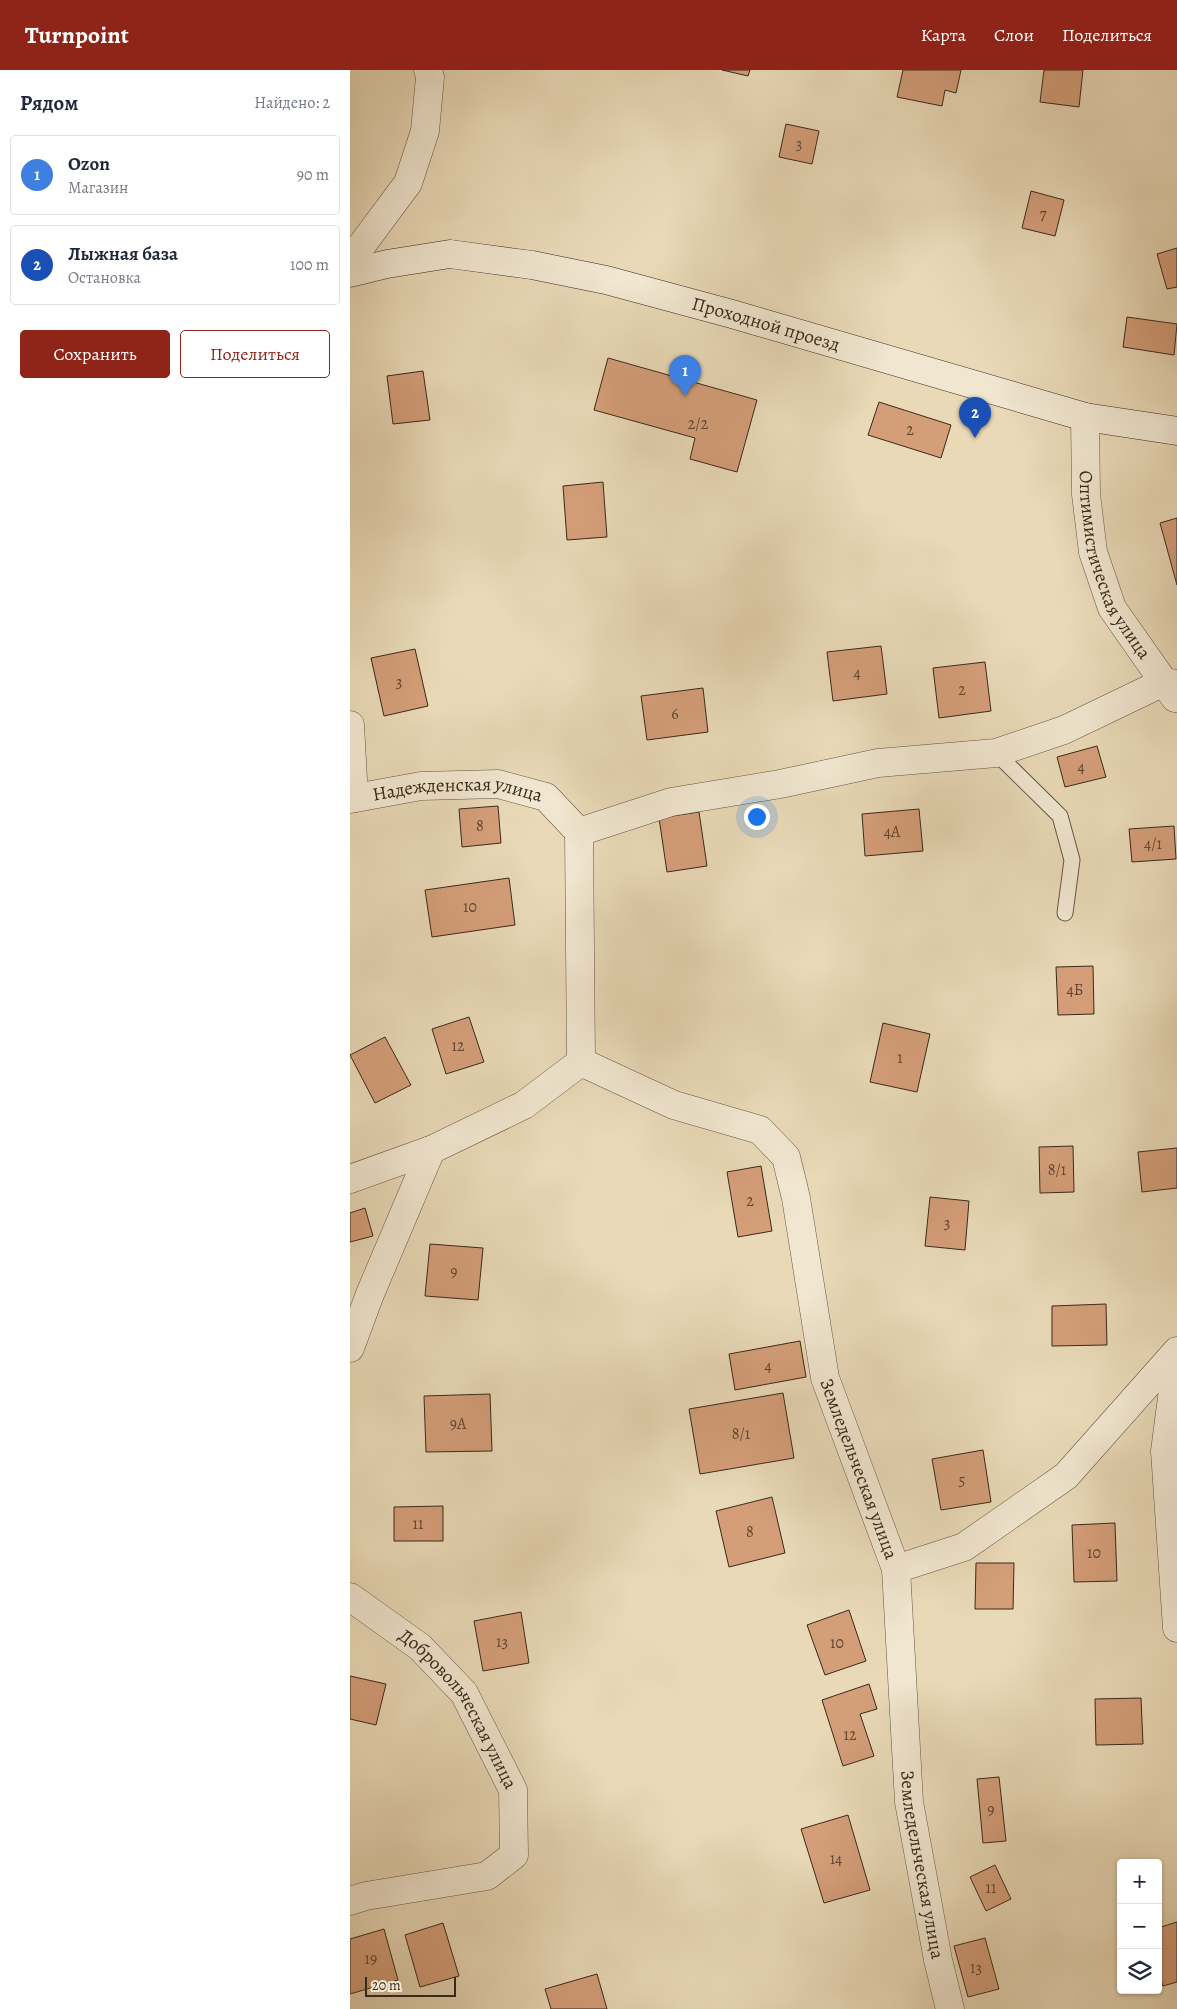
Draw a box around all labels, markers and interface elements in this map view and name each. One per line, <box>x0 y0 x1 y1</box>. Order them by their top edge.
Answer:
text: Turnpoint <box>25 19 129 51</box>
text: Карта <box>921 23 966 47</box>
text: Слои <box>994 23 1034 47</box>
text: Поделиться <box>1062 23 1152 47</box>
text: Рядом <box>20 89 78 117</box>
text: Найдено: 2 <box>254 92 330 114</box>
house number: 3 <box>796 133 802 155</box>
text: Ozon <box>68 151 110 177</box>
text: 1 <box>34 164 40 186</box>
text: 90 m <box>297 164 329 186</box>
text: Магазин <box>68 177 128 199</box>
house number: 7 <box>1040 203 1047 225</box>
text: Лыжная база <box>68 241 178 267</box>
text: 2 <box>33 254 41 276</box>
text: 100 m <box>290 254 329 276</box>
text: Остановка <box>68 267 141 289</box>
street label: Проходной проезд <box>689 291 843 358</box>
button: Сохранить <box>20 330 170 378</box>
button: Поделиться <box>180 330 330 378</box>
pin: 1 <box>669 355 701 396</box>
pin: 2 <box>959 397 991 438</box>
house number: 2/2 <box>688 413 709 435</box>
house number: 2 <box>906 419 914 441</box>
street label: Оптимистическая улица <box>1073 470 1157 665</box>
house number: 4 <box>853 662 861 684</box>
house number: 3 <box>396 671 402 693</box>
house number: 2 <box>958 679 966 701</box>
house number: 6 <box>671 703 679 725</box>
house number: 4 <box>1077 756 1085 778</box>
street label: Надежденская улица <box>370 770 546 809</box>
your location <box>744 804 770 830</box>
house number: 8 <box>476 815 484 837</box>
house number: 4А <box>884 821 901 843</box>
house number: 4/1 <box>1144 833 1163 855</box>
house number: 10 <box>463 896 477 918</box>
house number: 4Б <box>1067 979 1083 1001</box>
house number: 12 <box>451 1035 465 1057</box>
house number: 1 <box>897 1047 903 1069</box>
house number: 8/1 <box>1048 1159 1067 1181</box>
house number: 2 <box>746 1190 754 1212</box>
house number: 3 <box>944 1212 950 1234</box>
house number: 9 <box>450 1261 458 1283</box>
house number: 4 <box>764 1355 772 1377</box>
street label: Земледельческая улица <box>813 1375 904 1563</box>
house number: 9А <box>450 1413 467 1435</box>
house number: 8/1 <box>732 1423 751 1445</box>
house number: 5 <box>959 1469 966 1491</box>
house number: 11 <box>413 1513 424 1535</box>
house number: 8 <box>746 1521 754 1543</box>
house number: 10 <box>1087 1542 1101 1564</box>
street label: Добровольческая улица <box>393 1623 524 1794</box>
house number: 13 <box>496 1631 508 1653</box>
house number: 10 <box>830 1632 844 1654</box>
house number: 12 <box>843 1724 857 1746</box>
street label: Земледельческая улица <box>894 1770 951 1961</box>
house number: 9 <box>987 1799 995 1821</box>
house number: 14 <box>830 1848 842 1870</box>
map controls <box>1117 1859 1162 1994</box>
button: + <box>1117 1859 1162 1904</box>
house number: 11 <box>986 1877 997 1899</box>
button: − <box>1117 1904 1162 1949</box>
house number: 19 <box>365 1948 377 1970</box>
button: layers <box>1117 1949 1162 1994</box>
house number: 13 <box>970 1957 982 1979</box>
scale bar <box>365 1974 456 1997</box>
text: 20 m <box>372 1976 401 1995</box>

